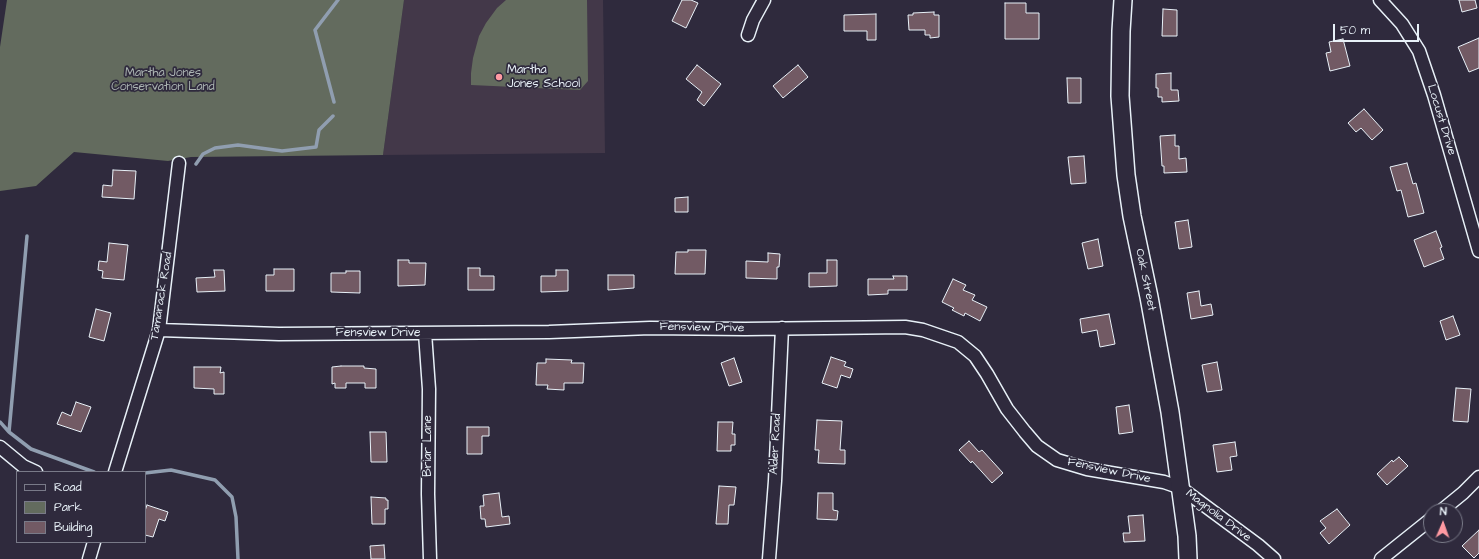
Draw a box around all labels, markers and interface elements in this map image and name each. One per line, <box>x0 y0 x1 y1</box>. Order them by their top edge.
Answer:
scale bar <box>1335 16 1421 42</box>
text: 50 m <box>1340 22 1370 39</box>
place label: Martha Jones School <box>507 63 580 91</box>
park label: Martha Jones Conservation Land <box>111 66 215 94</box>
marker: Martha Jones School <box>494 72 504 82</box>
street label: Locust Drive <box>1423 83 1459 157</box>
street label: Oak Street <box>1131 248 1159 312</box>
street label: Tamarack Road <box>148 251 176 341</box>
street label: Fensview Drive <box>659 320 745 336</box>
street label: Fensview Drive <box>336 326 420 340</box>
street label: Alder Road <box>767 413 785 475</box>
street label: Briar Lane <box>421 415 435 477</box>
street label: Fensview Drive <box>1066 455 1152 487</box>
legend <box>16 471 146 543</box>
text: Road <box>54 479 82 496</box>
street label: Magnolia Drive <box>1182 487 1254 545</box>
text: Park <box>54 499 82 516</box>
north arrow <box>1423 503 1463 543</box>
text: N <box>1440 504 1447 519</box>
text: Building <box>54 519 92 536</box>

